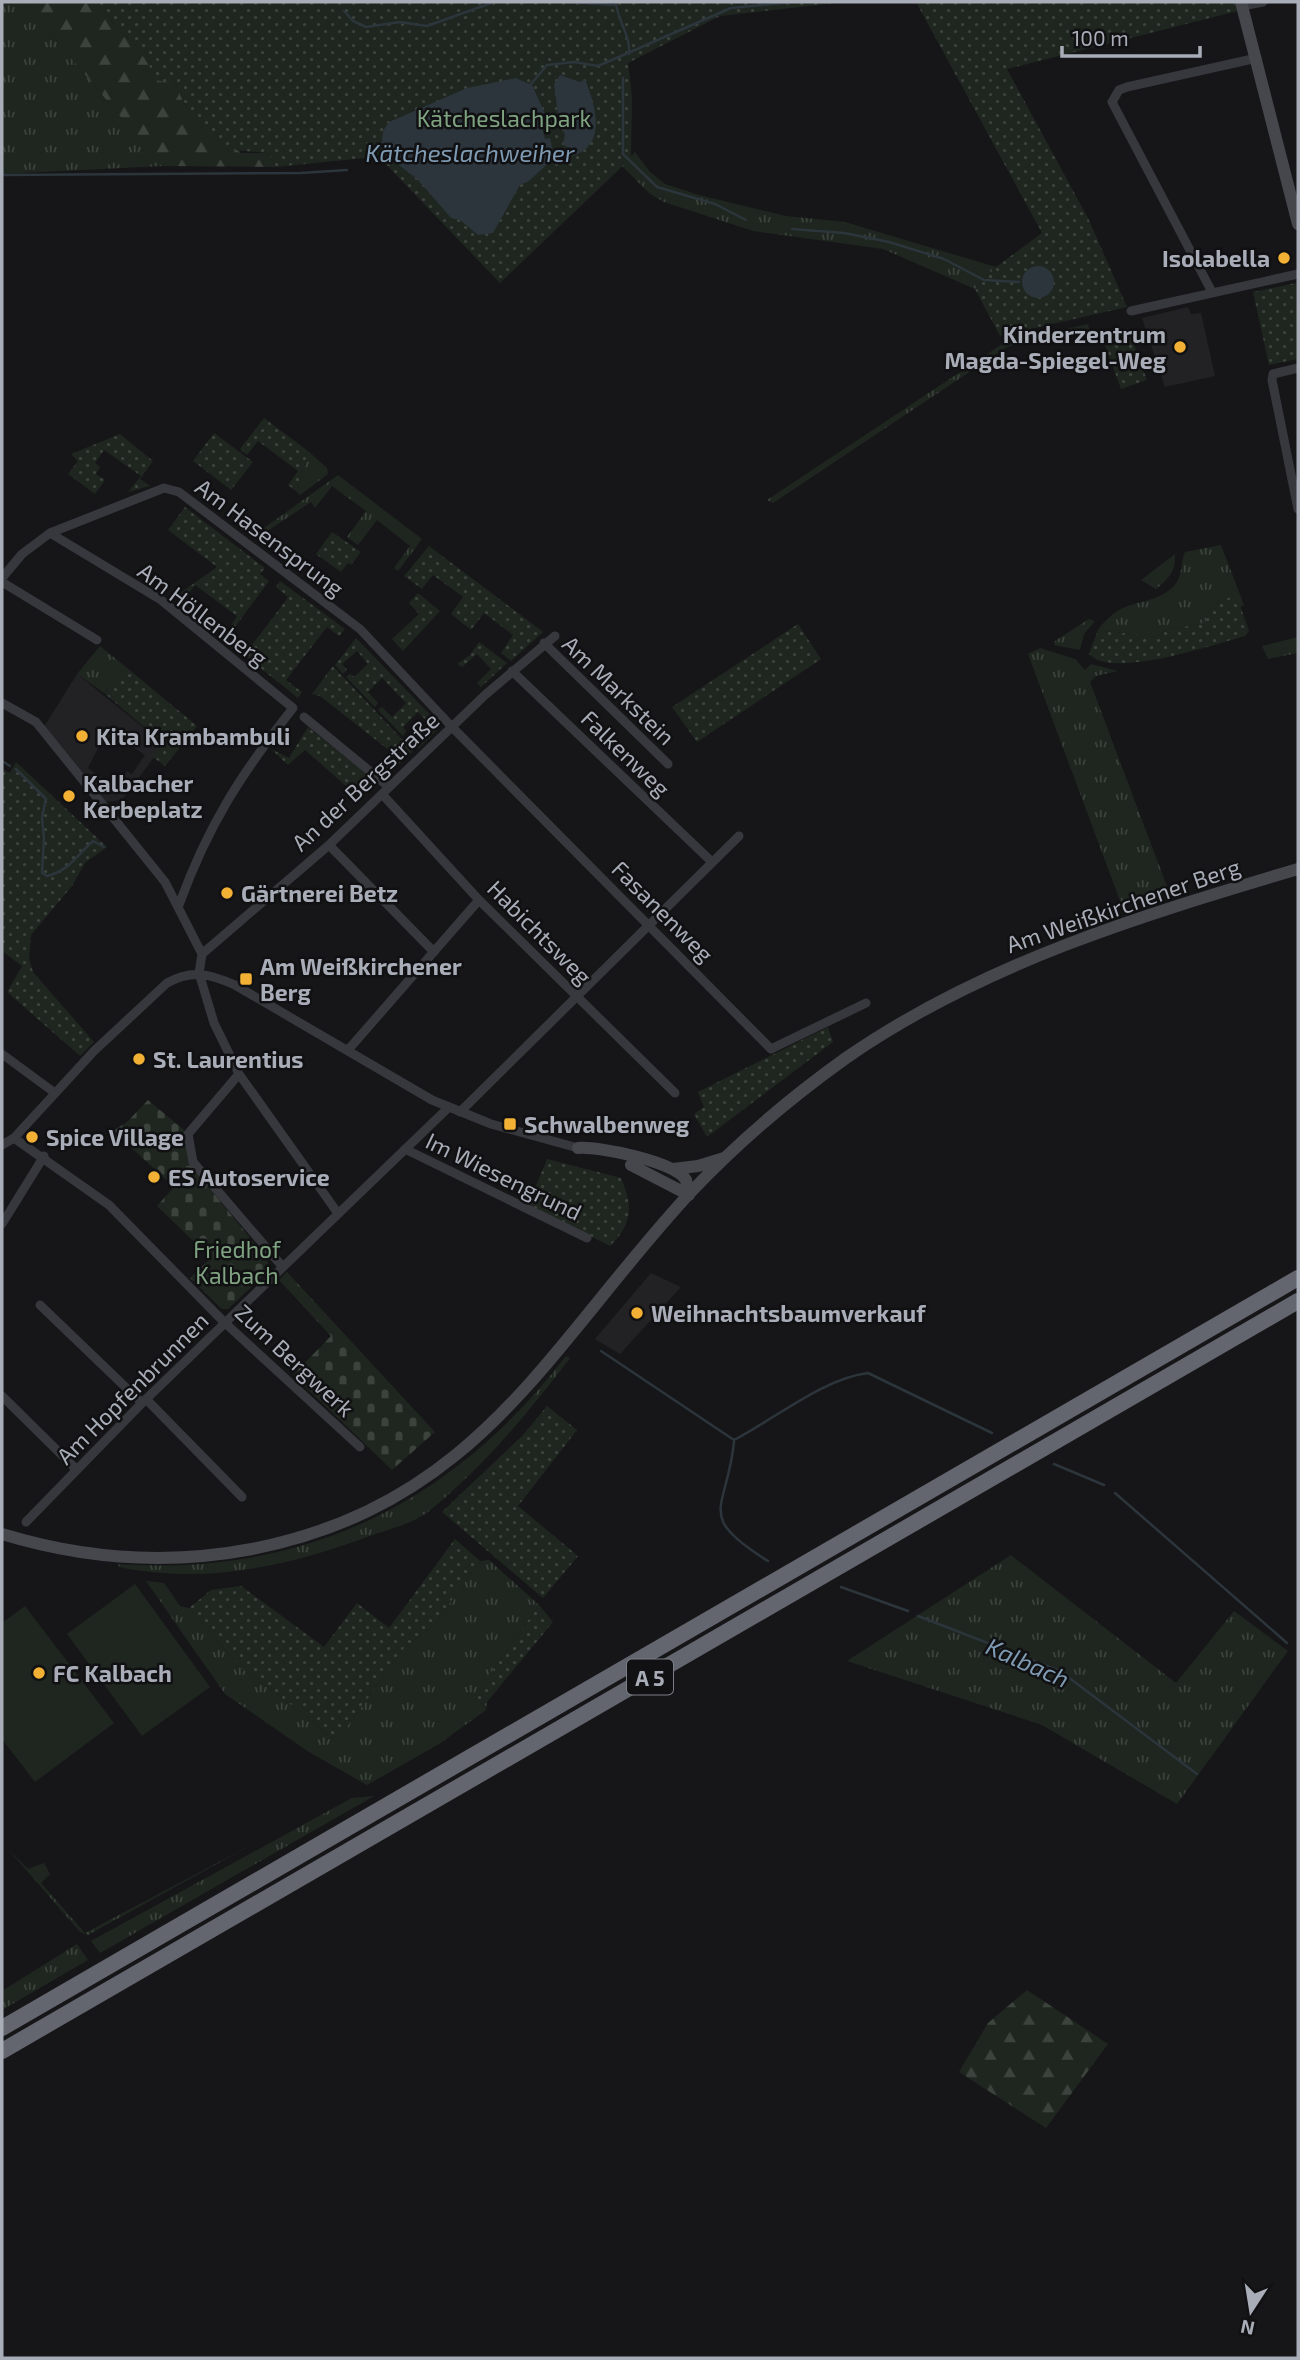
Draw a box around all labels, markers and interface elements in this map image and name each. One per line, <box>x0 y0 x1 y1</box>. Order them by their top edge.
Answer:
scale bar <box>1062 14 1200 58</box>
text: 100 m <box>1072 25 1129 50</box>
park label: Kätcheslachpark <box>417 104 592 132</box>
water label: Kätcheslachweiher <box>366 138 575 167</box>
place label: Isolabella <box>1162 244 1270 272</box>
marker: Isolabella <box>1276 250 1292 266</box>
place label: Kinderzentrum Magda-Spiegel-Weg <box>945 320 1167 374</box>
marker: Kinderzentrum Magda-Spiegel-Weg <box>1172 339 1188 355</box>
street label: Am Hasensprung <box>190 472 350 602</box>
street label: Am Höllenberg <box>133 556 273 672</box>
street label: Am Markstein <box>557 630 681 750</box>
street label: Falkenweg <box>576 704 676 802</box>
street label: An der Bergstraße <box>286 706 444 856</box>
place label: Kita Krambambuli <box>96 722 290 750</box>
marker: Kita Krambambuli <box>74 728 90 744</box>
place label: Kalbacher Kerbeplatz <box>83 769 203 823</box>
marker: Kalbacher Kerbeplatz <box>61 788 77 804</box>
street label: Am Weißkirchener Berg <box>1002 852 1244 958</box>
street label: Fasanenweg <box>606 854 720 968</box>
street label: Habichtsweg <box>482 874 598 990</box>
place label: Gärtnerei Betz <box>241 879 398 907</box>
marker: Gärtnerei Betz <box>219 885 235 901</box>
place label: Am Weißkirchener Berg <box>260 952 462 1006</box>
marker: Am Weißkirchener Berg <box>238 971 254 987</box>
place label: St. Laurentius <box>153 1045 304 1073</box>
marker: St. Laurentius <box>131 1051 147 1067</box>
place label: Schwalbenweg <box>524 1110 690 1138</box>
marker: Schwalbenweg <box>502 1116 518 1132</box>
place label: Spice Village <box>46 1123 184 1151</box>
street label: Im Wiesengrund <box>421 1126 587 1226</box>
marker: Spice Village <box>24 1129 40 1145</box>
place label: ES Autoservice <box>168 1163 330 1191</box>
marker: ES Autoservice <box>146 1169 162 1185</box>
park label: Friedhof Kalbach <box>193 1235 282 1289</box>
street label: Zum Bergwerk <box>230 1298 360 1422</box>
place label: Weihnachtsbaumverkauf <box>651 1299 926 1327</box>
marker: Weihnachtsbaumverkauf <box>629 1305 645 1321</box>
street label: Am Hopfenbrunnen <box>50 1306 214 1470</box>
water label: Kalbach <box>982 1631 1074 1693</box>
place label: FC Kalbach <box>53 1659 172 1687</box>
road number: A 5 <box>627 1660 673 1694</box>
marker: FC Kalbach <box>31 1665 47 1681</box>
north arrow <box>1216 2276 1286 2346</box>
text: N <box>1238 2315 1256 2341</box>

